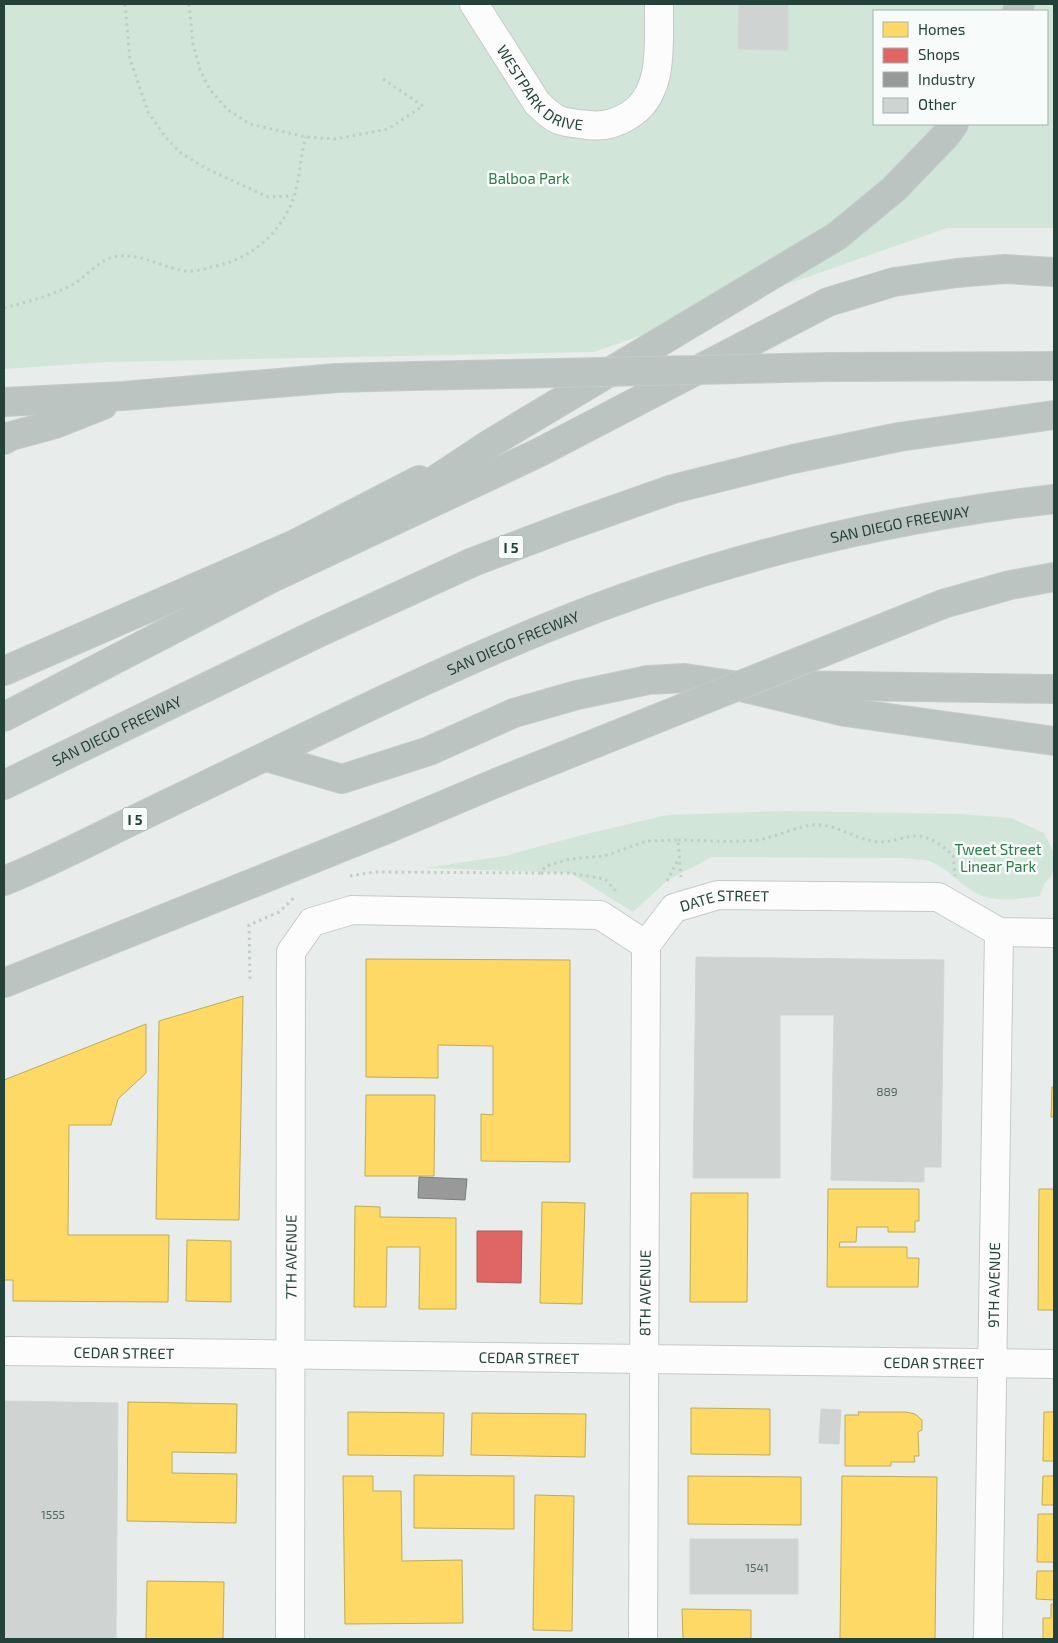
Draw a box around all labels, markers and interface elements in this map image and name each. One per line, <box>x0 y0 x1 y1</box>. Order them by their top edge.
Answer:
legend <box>873 10 1048 125</box>
text: Homes <box>918 20 965 38</box>
street label: WESTPARK DRIVE <box>493 42 584 133</box>
text: Shops <box>918 45 960 63</box>
text: Industry <box>918 70 975 88</box>
text: Other <box>918 95 957 113</box>
park label: Balboa Park <box>488 169 570 187</box>
street label: SAN DIEGO FREEWAY <box>828 501 972 546</box>
road number: I 5 <box>498 536 524 558</box>
street label: SAN DIEGO FREEWAY <box>444 607 582 679</box>
street label: SAN DIEGO FREEWAY <box>49 691 185 770</box>
road number: I 5 <box>122 808 148 831</box>
park label: Tweet Street Linear Park <box>955 840 1042 875</box>
street label: DATE STREET <box>677 886 769 915</box>
house number: 889 <box>876 1084 898 1098</box>
street label: 7TH AVENUE <box>281 1215 300 1299</box>
street label: 9TH AVENUE <box>984 1242 1003 1328</box>
street label: 8TH AVENUE <box>635 1250 654 1336</box>
street label: CEDAR STREET <box>73 1343 175 1362</box>
street label: CEDAR STREET <box>478 1348 580 1367</box>
street label: CEDAR STREET <box>883 1353 985 1372</box>
house number: 1555 <box>41 1507 65 1521</box>
house number: 1541 <box>745 1560 769 1574</box>

